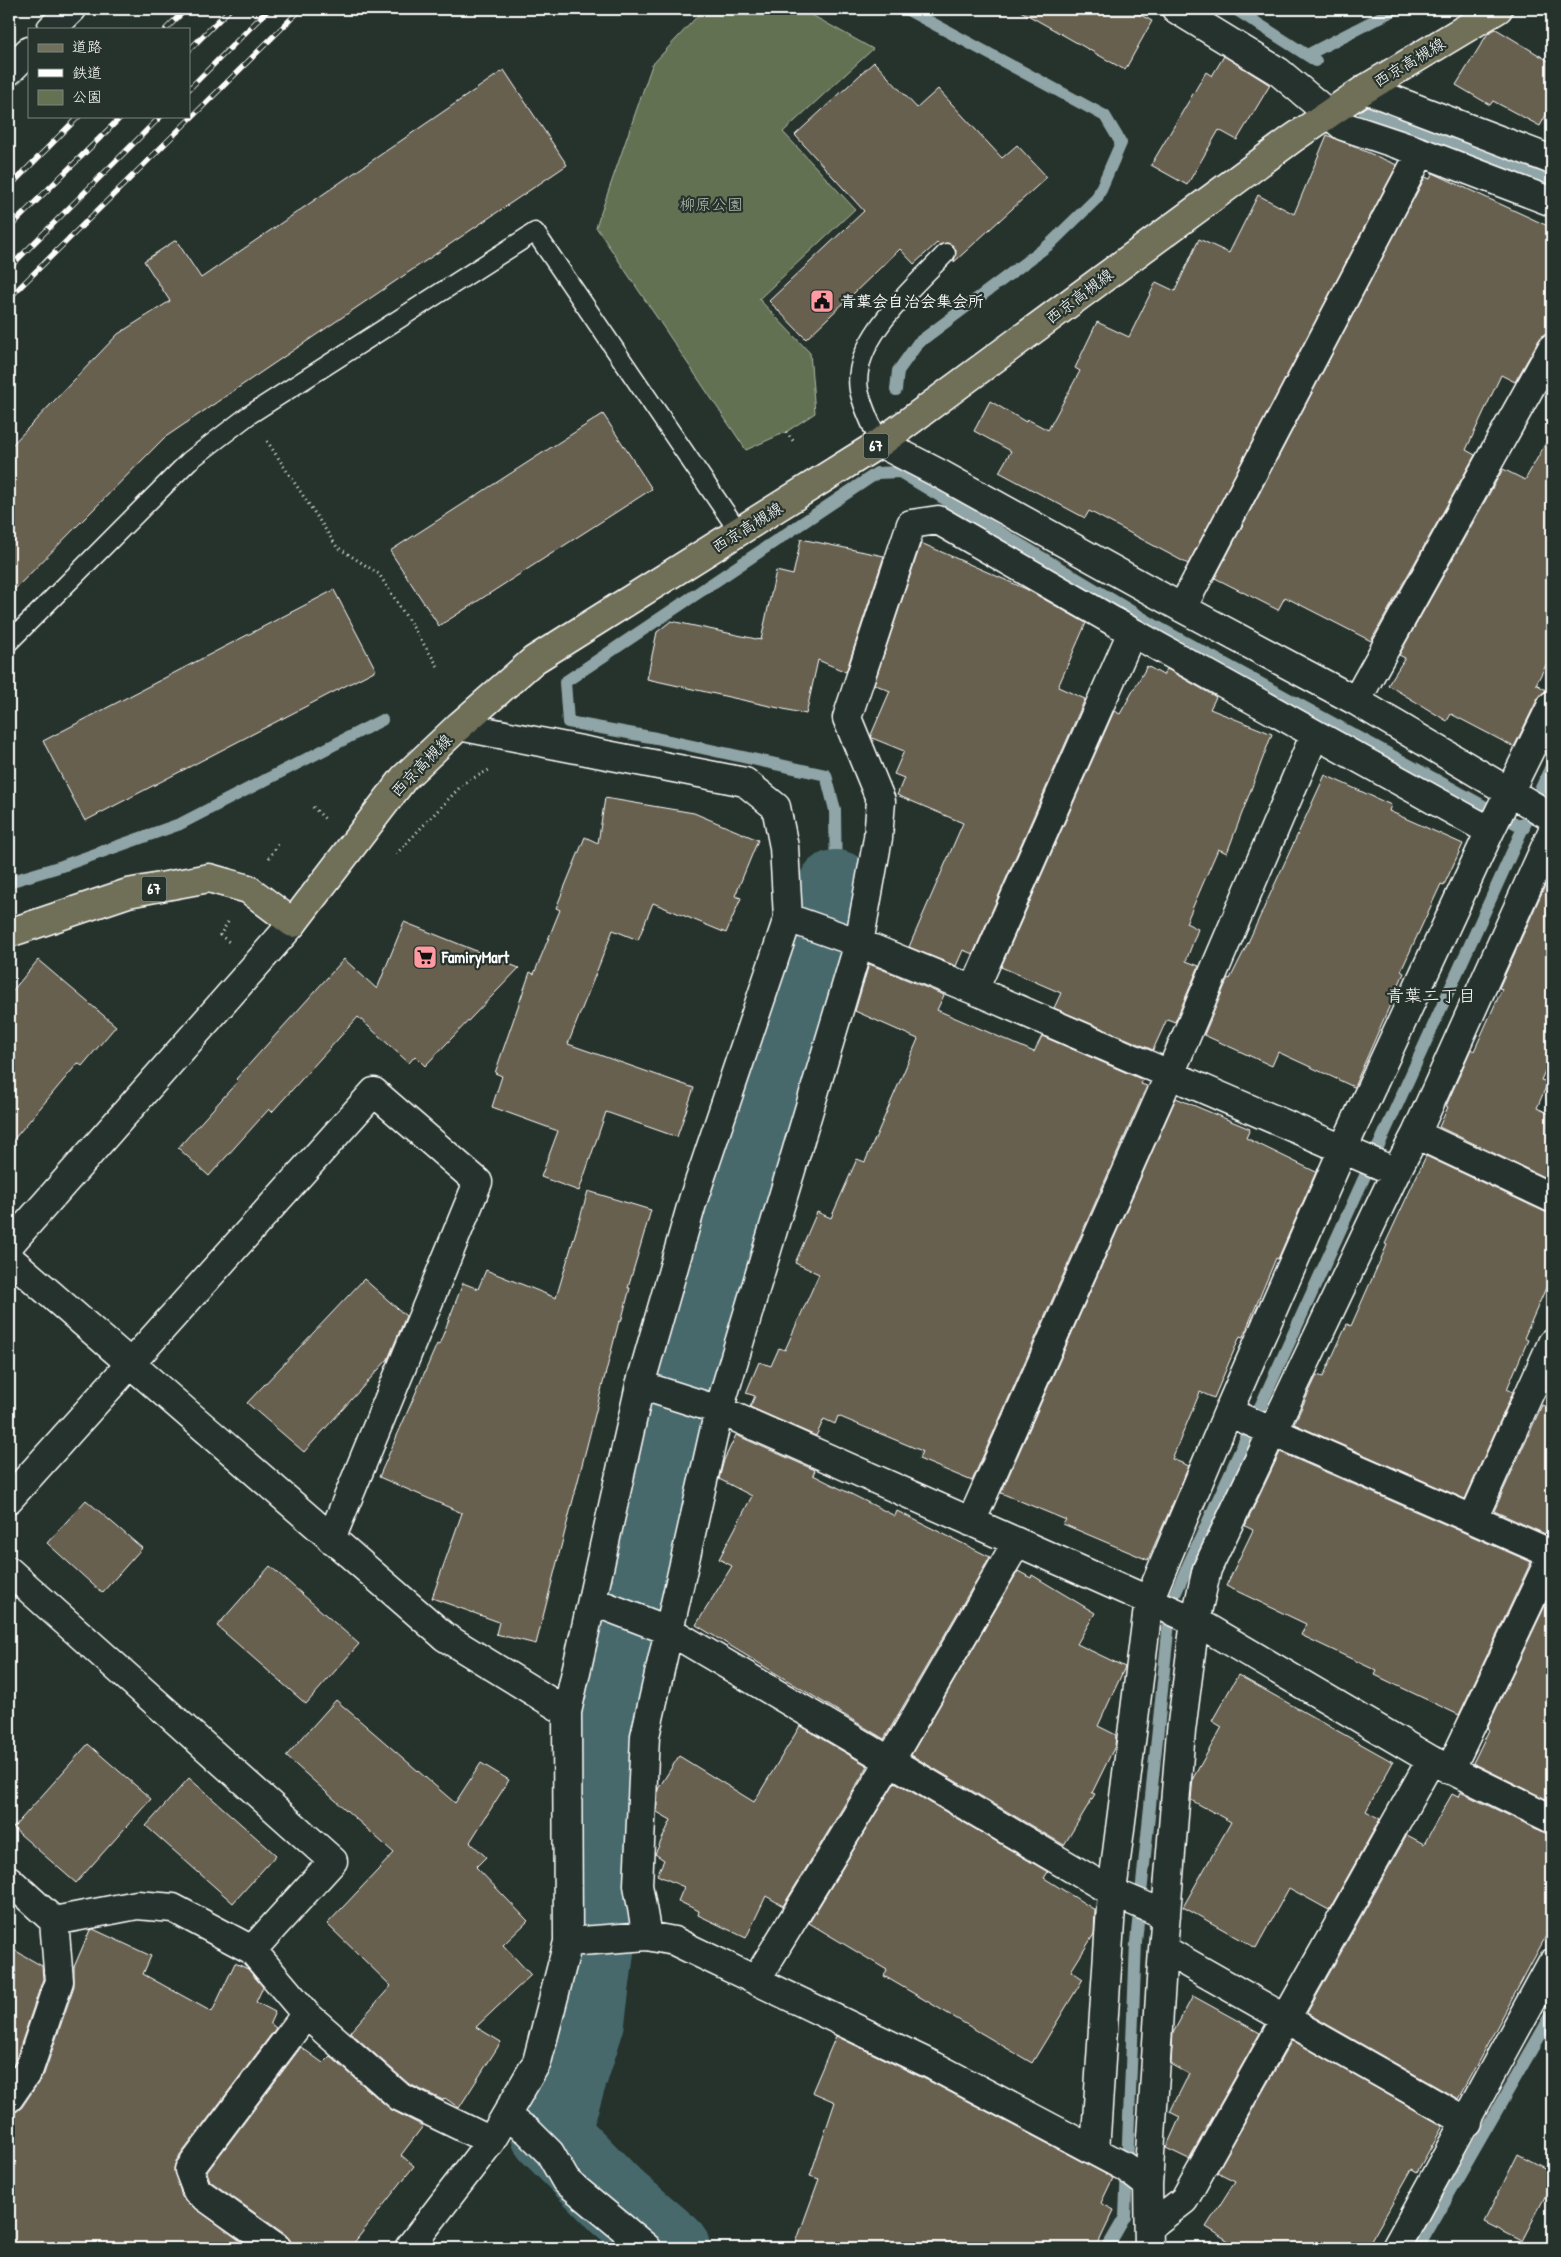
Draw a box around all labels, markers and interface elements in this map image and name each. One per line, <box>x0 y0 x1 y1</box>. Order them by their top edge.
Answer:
legend <box>28 28 190 118</box>
street label: 西京高槻線 <box>1369 32 1449 92</box>
text: 道路 <box>72 36 102 57</box>
text: 鉄道 <box>72 62 102 83</box>
text: 公園 <box>72 86 102 107</box>
park label: 柳原公園 <box>679 193 743 215</box>
street label: 西京高槻線 <box>1040 263 1118 329</box>
public building icon: 青葉会自治会集会所 <box>809 288 835 314</box>
place label: 青葉会自治会集会所 <box>840 290 984 312</box>
road number: 67 <box>864 434 888 458</box>
street label: 西京高槻線 <box>707 496 787 558</box>
street label: 西京高槻線 <box>385 729 457 801</box>
road number: 67 <box>142 876 166 902</box>
supermarket icon: FamiryMart <box>412 944 438 970</box>
place label: FamiryMart <box>441 946 510 969</box>
district label: 青葉二丁目 <box>1386 983 1476 1008</box>

